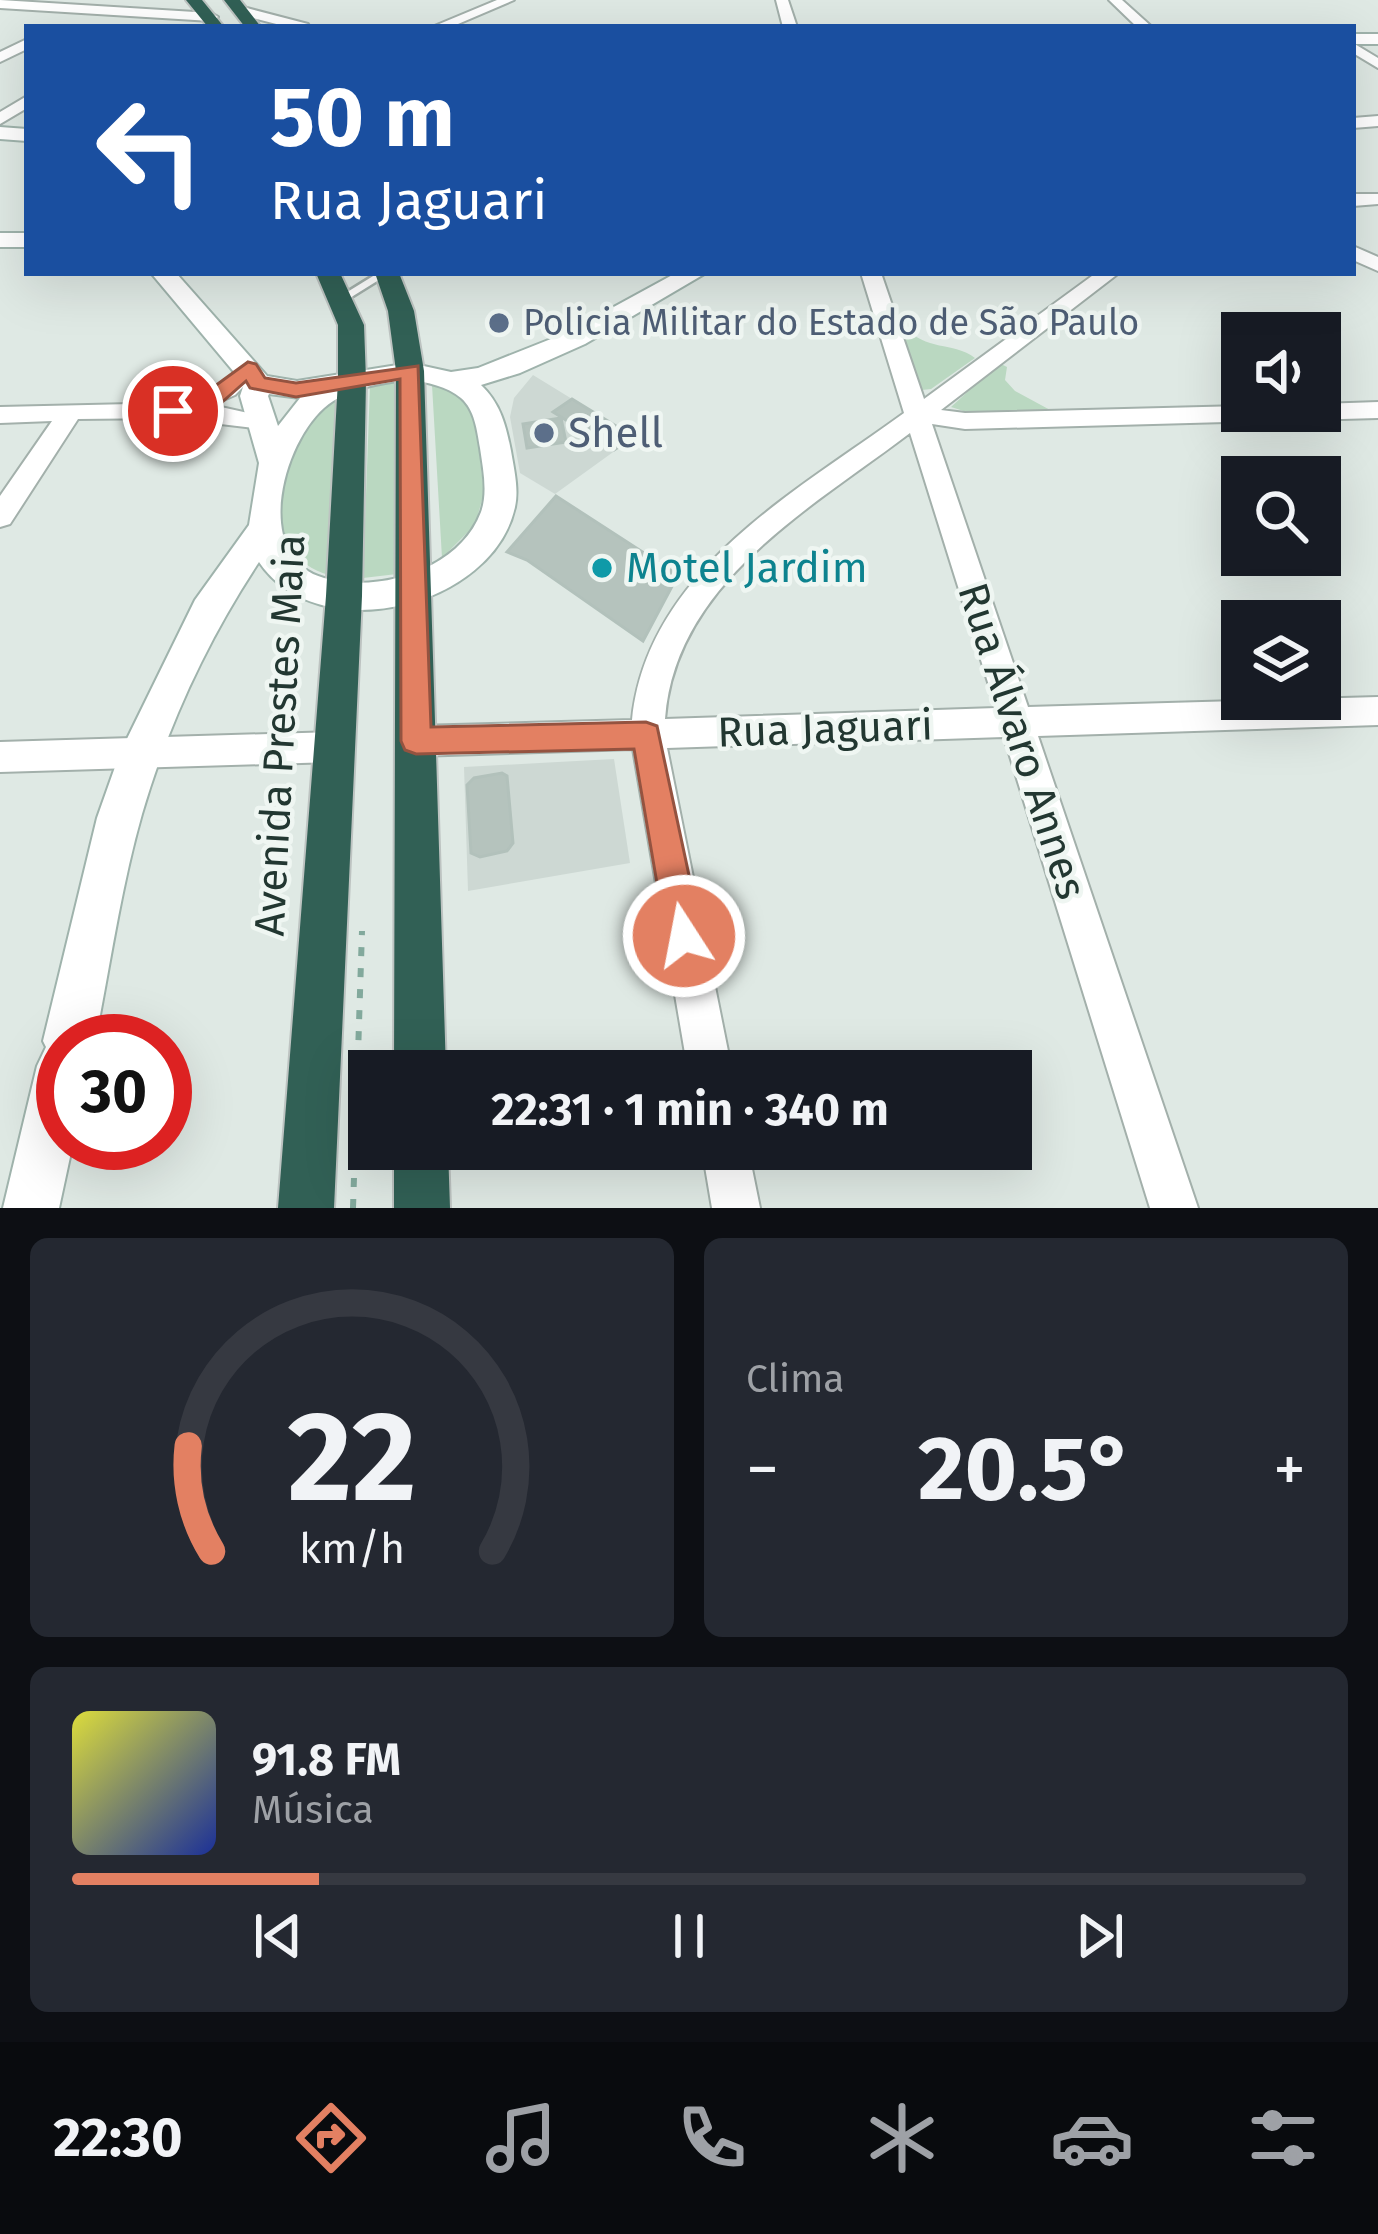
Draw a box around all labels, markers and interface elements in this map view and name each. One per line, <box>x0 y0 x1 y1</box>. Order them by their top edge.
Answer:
text: 50 m <box>270 67 455 168</box>
icon: left <box>72 72 228 228</box>
text: Rua Jaguari <box>270 169 548 233</box>
place label: Policia Militar do Estado de São Paulo <box>523 301 1139 345</box>
marker: Policia Militar do Estado de São Paulo <box>486 310 512 336</box>
map controls <box>1221 312 1341 720</box>
button: sound <box>1221 312 1341 432</box>
pin <box>122 360 224 462</box>
icon: arrive <box>140 378 206 444</box>
place label: Shell <box>568 408 663 458</box>
marker: Shell <box>531 420 557 446</box>
button: search <box>1221 456 1341 576</box>
street label: Avenida Prestes Maia <box>245 533 315 937</box>
place label: Motel Jardim <box>626 543 868 593</box>
marker: Motel Jardim <box>589 555 615 581</box>
street label: Rua Álvaro Annes <box>947 577 1097 905</box>
button: layers <box>1221 600 1341 720</box>
street label: Rua Jaguari <box>716 700 934 758</box>
position arrow <box>621 873 747 999</box>
speed limit sign: 30 <box>36 1014 192 1170</box>
text: 22:31 · 1 min · 340 m <box>491 1083 889 1137</box>
text: Clima <box>746 1356 845 1402</box>
text: 22 <box>287 1383 417 1533</box>
text: 20.5° <box>918 1415 1134 1523</box>
text: − <box>746 1430 779 1509</box>
text: + <box>1273 1430 1306 1509</box>
text: km/h <box>299 1522 405 1573</box>
text: 91.8 FM <box>252 1733 401 1787</box>
text: Música <box>252 1787 374 1833</box>
icon: previous <box>245 1903 311 1969</box>
icon: pause <box>656 1903 722 1969</box>
icon: next <box>1067 1903 1133 1969</box>
icon: directions <box>289 2096 373 2180</box>
icon: music <box>479 2096 563 2180</box>
icon: phone <box>670 2096 754 2180</box>
icon: climate <box>860 2096 944 2180</box>
icon: car <box>1050 2096 1134 2180</box>
icon: filters <box>1241 2096 1325 2180</box>
text: 22:30 <box>53 2106 183 2170</box>

